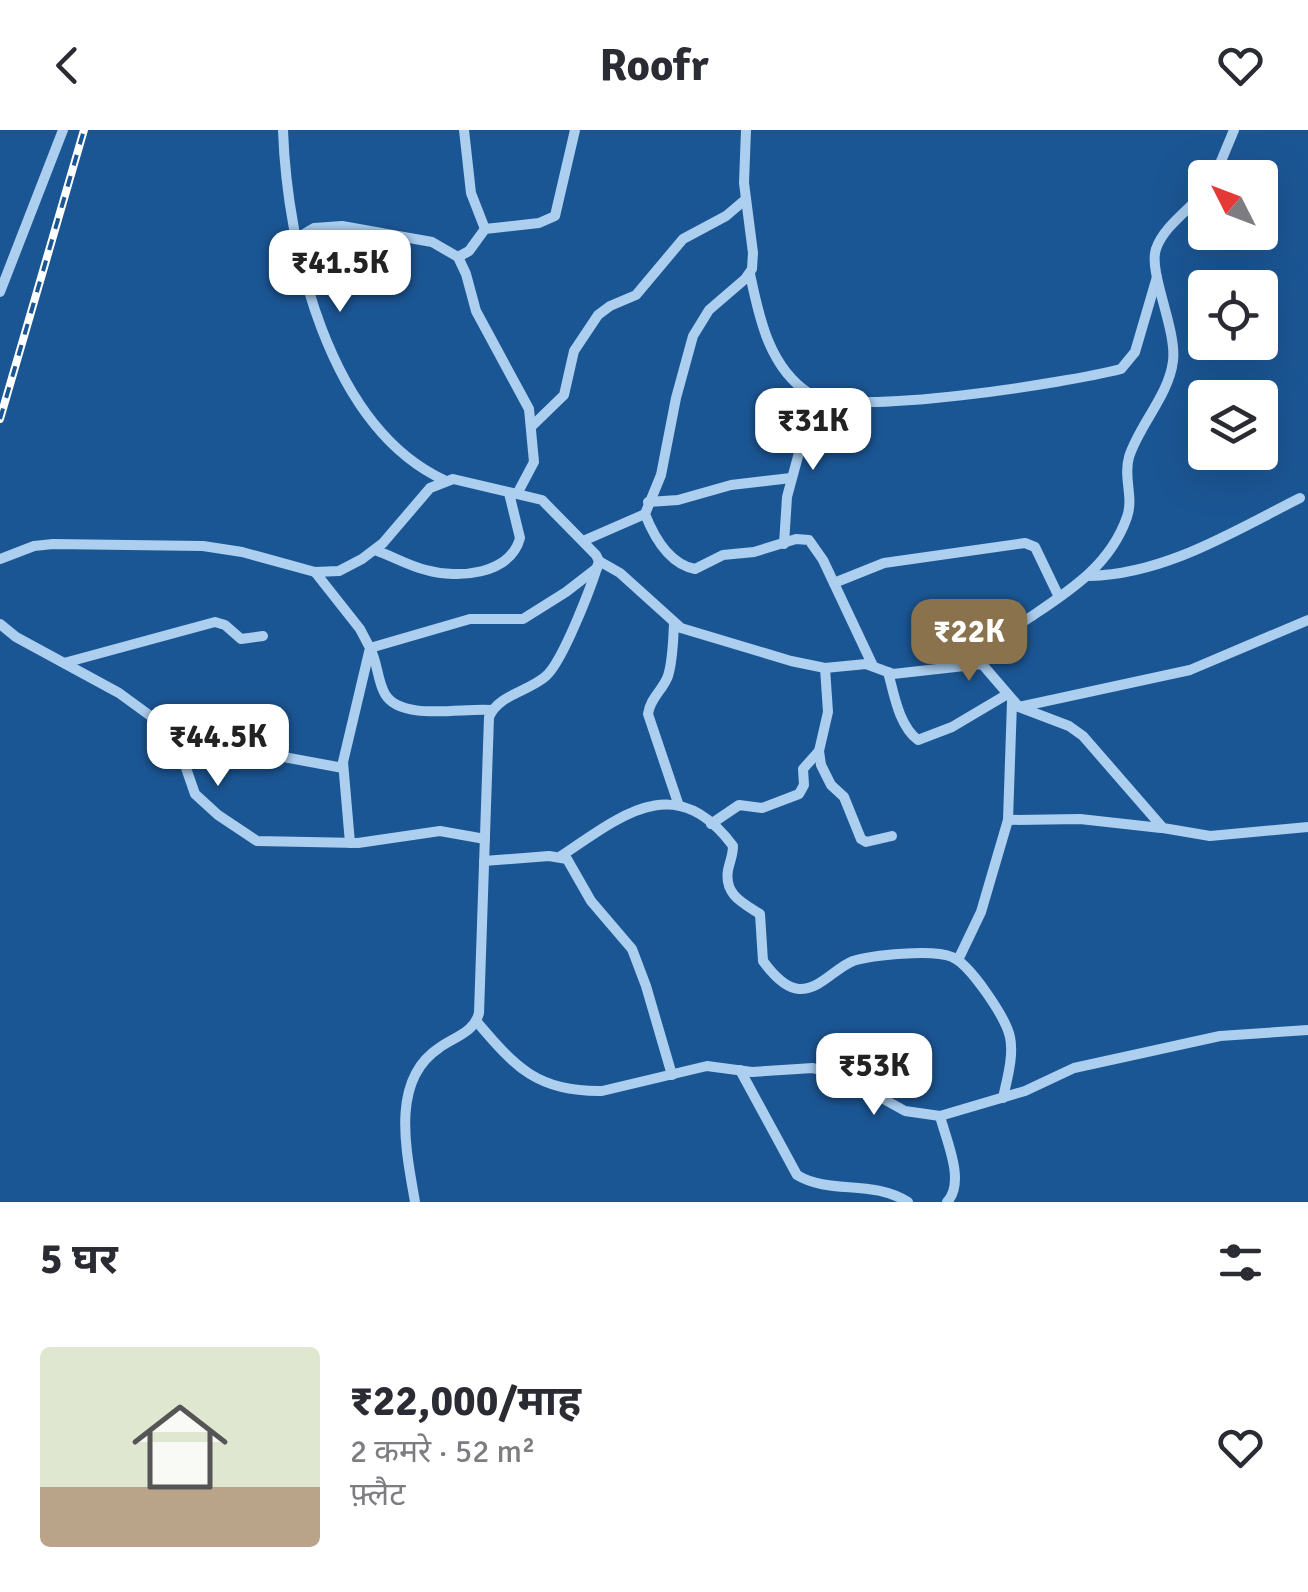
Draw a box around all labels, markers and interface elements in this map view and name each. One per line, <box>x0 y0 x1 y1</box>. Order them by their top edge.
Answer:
icon: back <box>40 38 95 93</box>
text: Roofr <box>599 38 709 93</box>
icon: heart <box>1213 38 1268 93</box>
north arrow <box>1188 160 1278 250</box>
map controls <box>1188 160 1278 470</box>
pin: ₹41.5K <box>259 230 421 315</box>
text: ₹41.5K <box>291 243 389 282</box>
button: locate <box>1188 270 1278 360</box>
button: layers <box>1188 380 1278 470</box>
pin: ₹31K <box>754 388 872 473</box>
text: ₹31K <box>777 401 849 440</box>
pin: ₹22K <box>910 599 1028 684</box>
text: ₹22K <box>933 612 1005 651</box>
pin: ₹44.5K <box>137 704 299 789</box>
text: ₹44.5K <box>169 717 267 756</box>
pin: ₹53K <box>815 1033 933 1118</box>
text: ₹53K <box>838 1046 910 1085</box>
text: 5 घर <box>40 1234 118 1285</box>
icon: filters <box>1213 1235 1268 1290</box>
text: ₹22,000/माह <box>350 1376 581 1427</box>
icon: home <box>120 1387 240 1507</box>
icon: heart <box>1213 1420 1268 1475</box>
text: 2 कमरे · 52 m² <box>350 1432 536 1471</box>
text: फ़्लैट <box>350 1475 405 1514</box>

